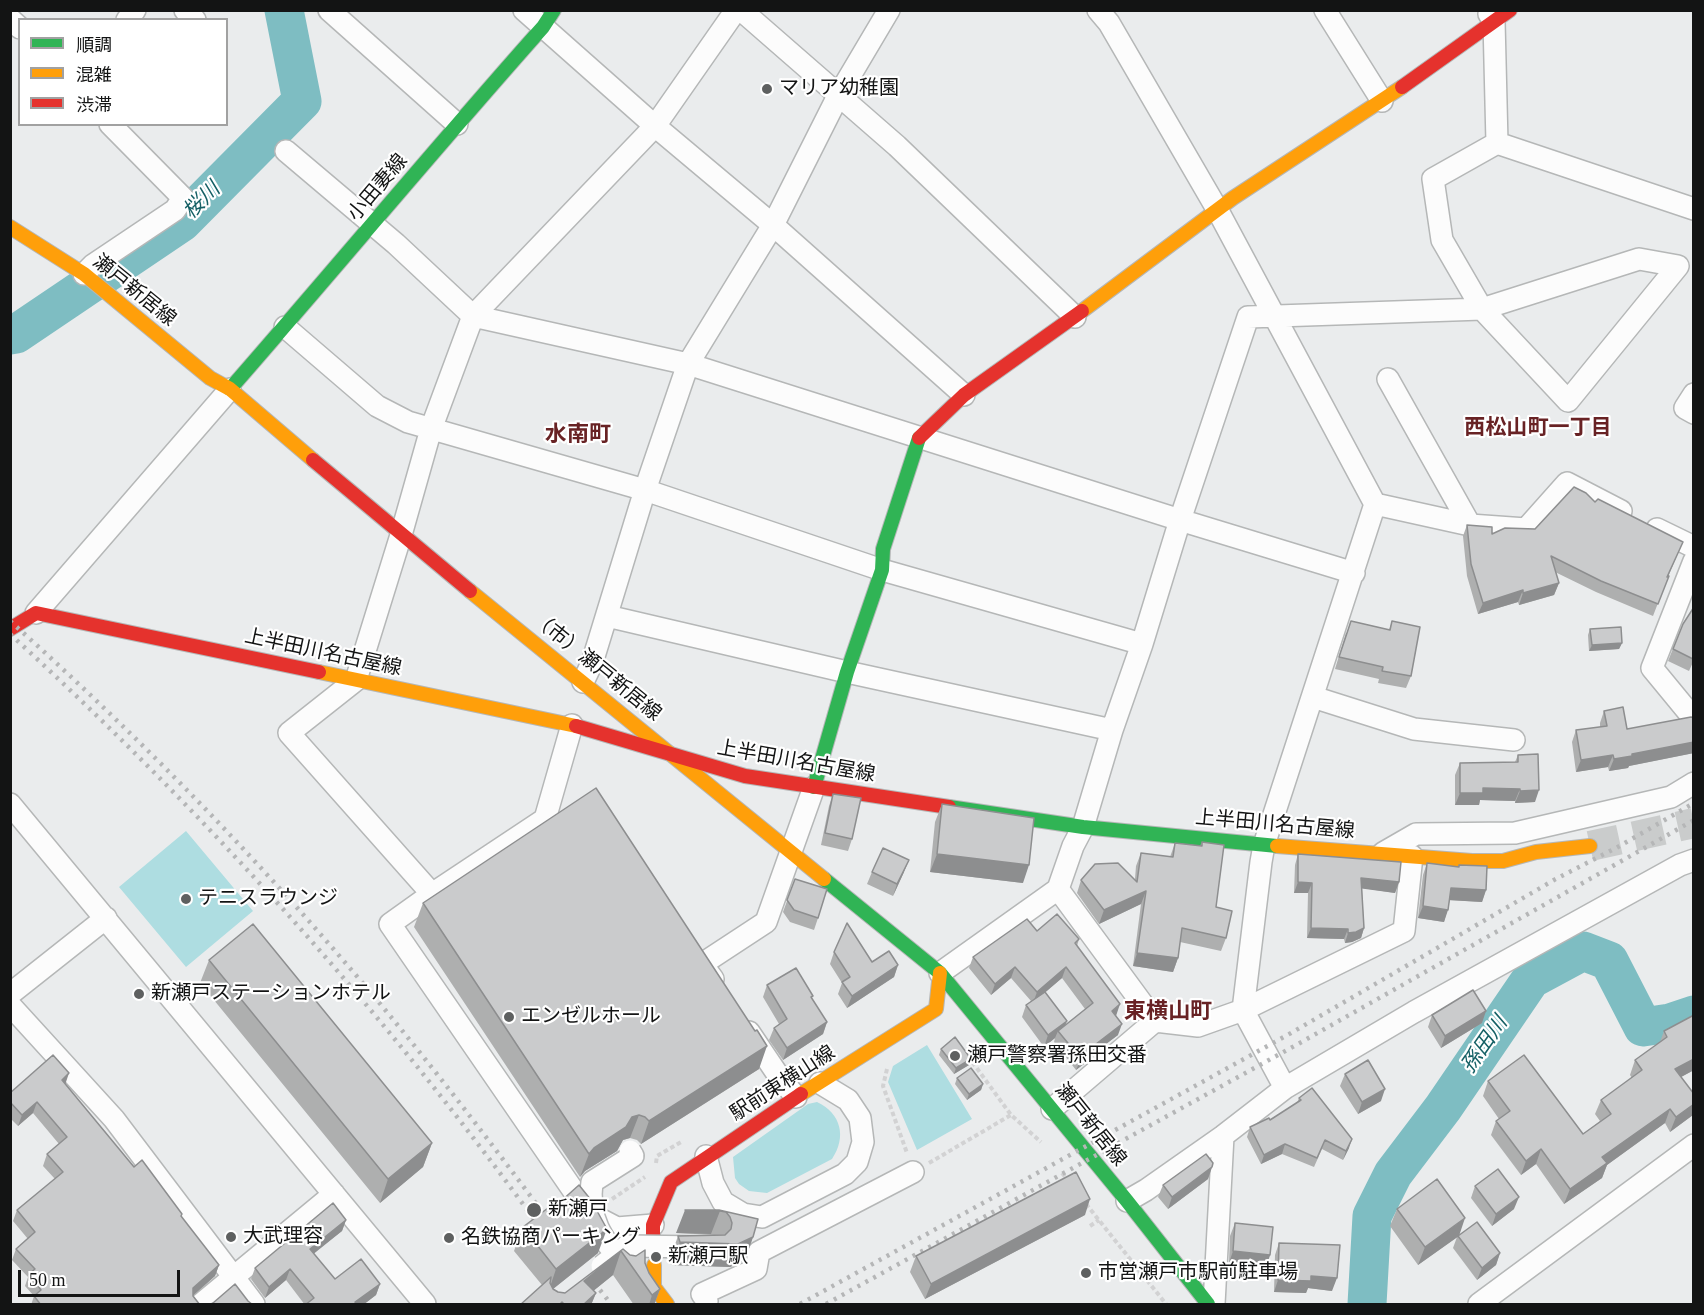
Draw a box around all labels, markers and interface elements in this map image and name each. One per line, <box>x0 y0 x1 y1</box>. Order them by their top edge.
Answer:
legend <box>18 18 228 126</box>
text: 順調 <box>76 35 112 55</box>
text: 混雑 <box>76 65 112 85</box>
place label: マリア幼稚園 <box>779 77 899 101</box>
marker: マリア幼稚園 <box>760 82 774 96</box>
text: 渋滞 <box>76 95 112 115</box>
street label: 小田妻線 <box>343 150 413 226</box>
water label: 桜川 <box>178 177 226 225</box>
street label: 瀬戸新居線 <box>88 250 180 332</box>
district label: 西松山町一丁目 <box>1465 416 1611 442</box>
district label: 水南町 <box>545 422 611 448</box>
street label: （市）瀬戸新居線 <box>526 607 666 727</box>
street label: 上半田川名古屋線 <box>242 625 404 681</box>
street label: 上半田川名古屋線 <box>715 736 877 788</box>
street label: 上半田川名古屋線 <box>1194 806 1356 844</box>
place label: テニスラウンジ <box>198 887 338 911</box>
marker: テニスラウンジ <box>179 892 193 906</box>
place label: 新瀬戸ステーションホテル <box>151 982 391 1006</box>
marker: 新瀬戸ステーションホテル <box>132 987 146 1001</box>
district label: 東横山町 <box>1124 999 1212 1025</box>
place label: エンゼルホール <box>521 1005 661 1029</box>
marker: エンゼルホール <box>502 1010 516 1024</box>
water label: 孫田川 <box>1457 1012 1513 1078</box>
street label: 駅前東横山線 <box>726 1041 840 1127</box>
place label: 瀬戸警察署孫田交番 <box>967 1044 1147 1068</box>
marker: 瀬戸警察署孫田交番 <box>948 1049 962 1063</box>
street label: 瀬戸新居線 <box>1049 1079 1131 1171</box>
place label: 新瀬戸 <box>548 1198 608 1222</box>
marker: 新瀬戸 <box>525 1201 543 1219</box>
place label: 大武理容 <box>243 1225 323 1249</box>
place label: 名鉄協商パーキング <box>461 1226 641 1250</box>
marker: 大武理容 <box>224 1230 238 1244</box>
marker: 名鉄協商パーキング <box>442 1231 456 1245</box>
place label: 新瀬戸駅 <box>668 1245 748 1269</box>
marker: 新瀬戸駅 <box>649 1250 663 1264</box>
scale bar <box>21 1258 183 1296</box>
place label: 市営瀬戸市駅前駐車場 <box>1098 1261 1298 1285</box>
marker: 市営瀬戸市駅前駐車場 <box>1079 1266 1093 1280</box>
text: 50 m <box>29 1270 66 1290</box>

